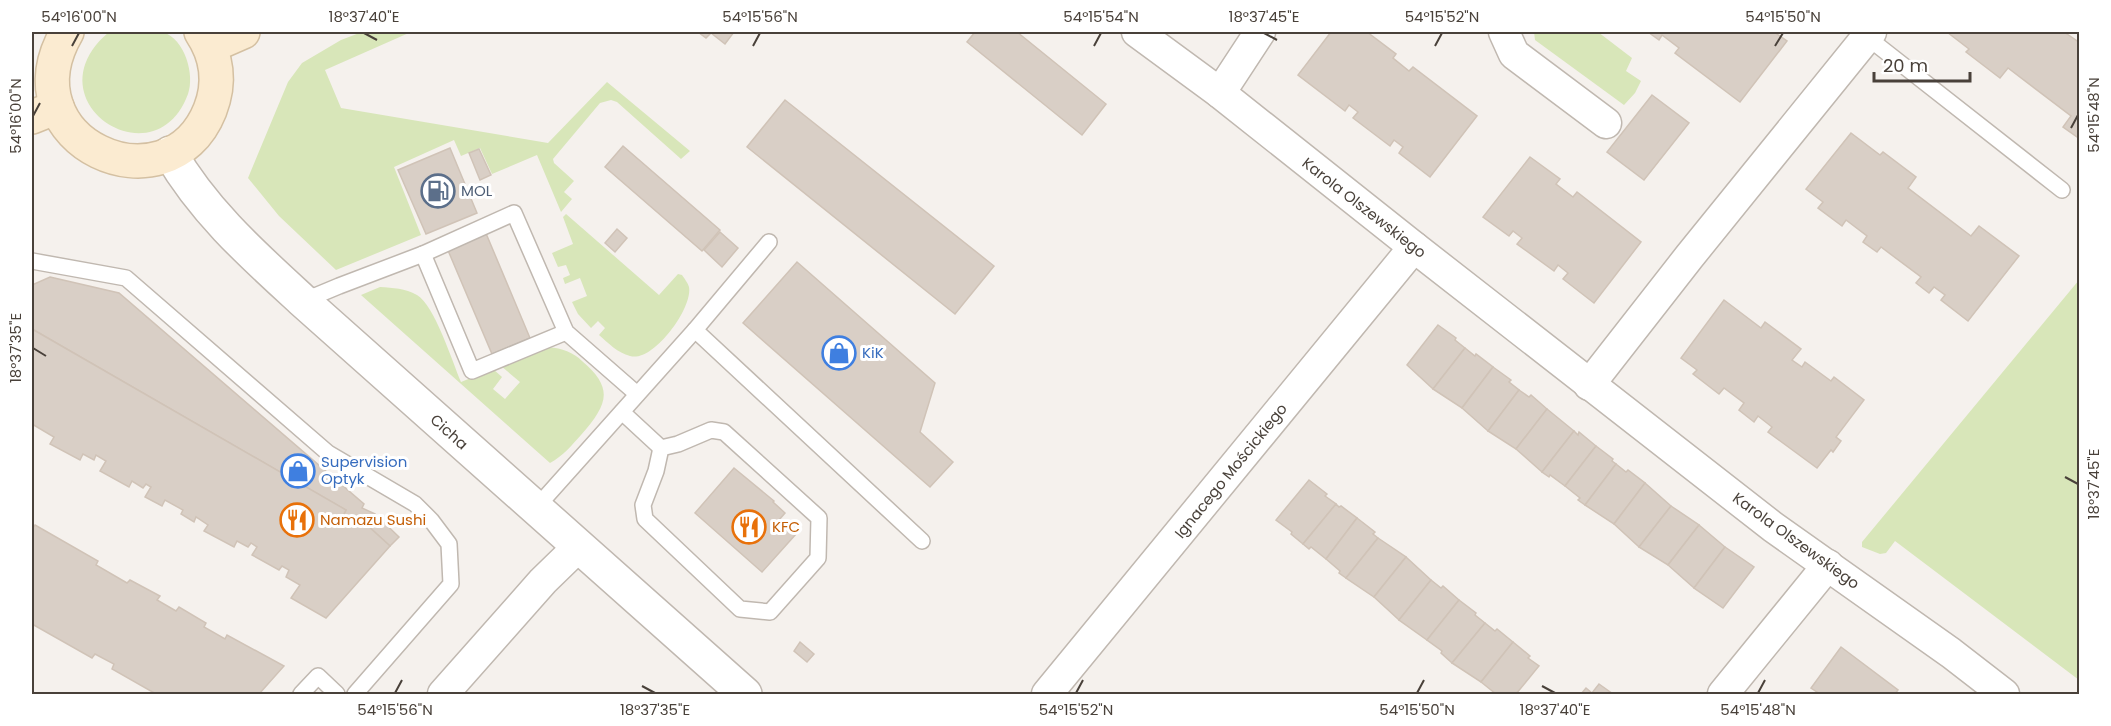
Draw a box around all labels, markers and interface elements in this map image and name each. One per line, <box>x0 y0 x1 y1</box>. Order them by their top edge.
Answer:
text: 54°16'00"N <box>41 6 117 27</box>
text: 18°37'40"E <box>329 6 399 27</box>
text: 54°15'56"N <box>722 6 798 27</box>
text: 54°15'54"N <box>1063 6 1139 27</box>
text: 18°37'45"E <box>1229 6 1299 27</box>
text: 54°15'52"N <box>1405 6 1479 27</box>
text: 54°15'50"N <box>1745 6 1821 27</box>
scale bar <box>1874 45 1970 83</box>
text: 20 m <box>1883 53 1928 78</box>
text: 54°15'48"N <box>2083 77 2104 153</box>
text: 54°16'00"N <box>5 78 26 154</box>
street label: Karola Olszewskiego <box>1298 152 1431 263</box>
fuel station icon: MOL <box>420 173 456 209</box>
place label: MOL <box>461 180 493 201</box>
text: 18°37'35"E <box>5 313 26 383</box>
shop icon: KiK <box>821 335 857 371</box>
place label: KiK <box>862 342 884 363</box>
street label: Ignacego Mościckiego <box>1169 399 1292 543</box>
street label: Cicha <box>426 409 473 454</box>
text: 18°37'45"E <box>2083 449 2104 519</box>
place label: Supervision Optyk <box>321 451 407 489</box>
shop icon: Supervision Optyk <box>280 453 316 489</box>
street label: Karola Olszewskiego <box>1729 487 1864 594</box>
restaurant icon: Namazu Sushi <box>279 502 315 538</box>
place label: Namazu Sushi <box>320 509 426 530</box>
restaurant icon: KFC <box>731 509 767 545</box>
place label: KFC <box>772 516 800 537</box>
text: 54°15'56"N <box>357 699 433 720</box>
text: 18°37'35"E <box>620 699 690 720</box>
text: 54°15'52"N <box>1039 699 1113 720</box>
text: 54°15'50"N <box>1379 699 1455 720</box>
text: 18°37'40"E <box>1520 699 1590 720</box>
text: 54°15'48"N <box>1720 699 1796 720</box>

